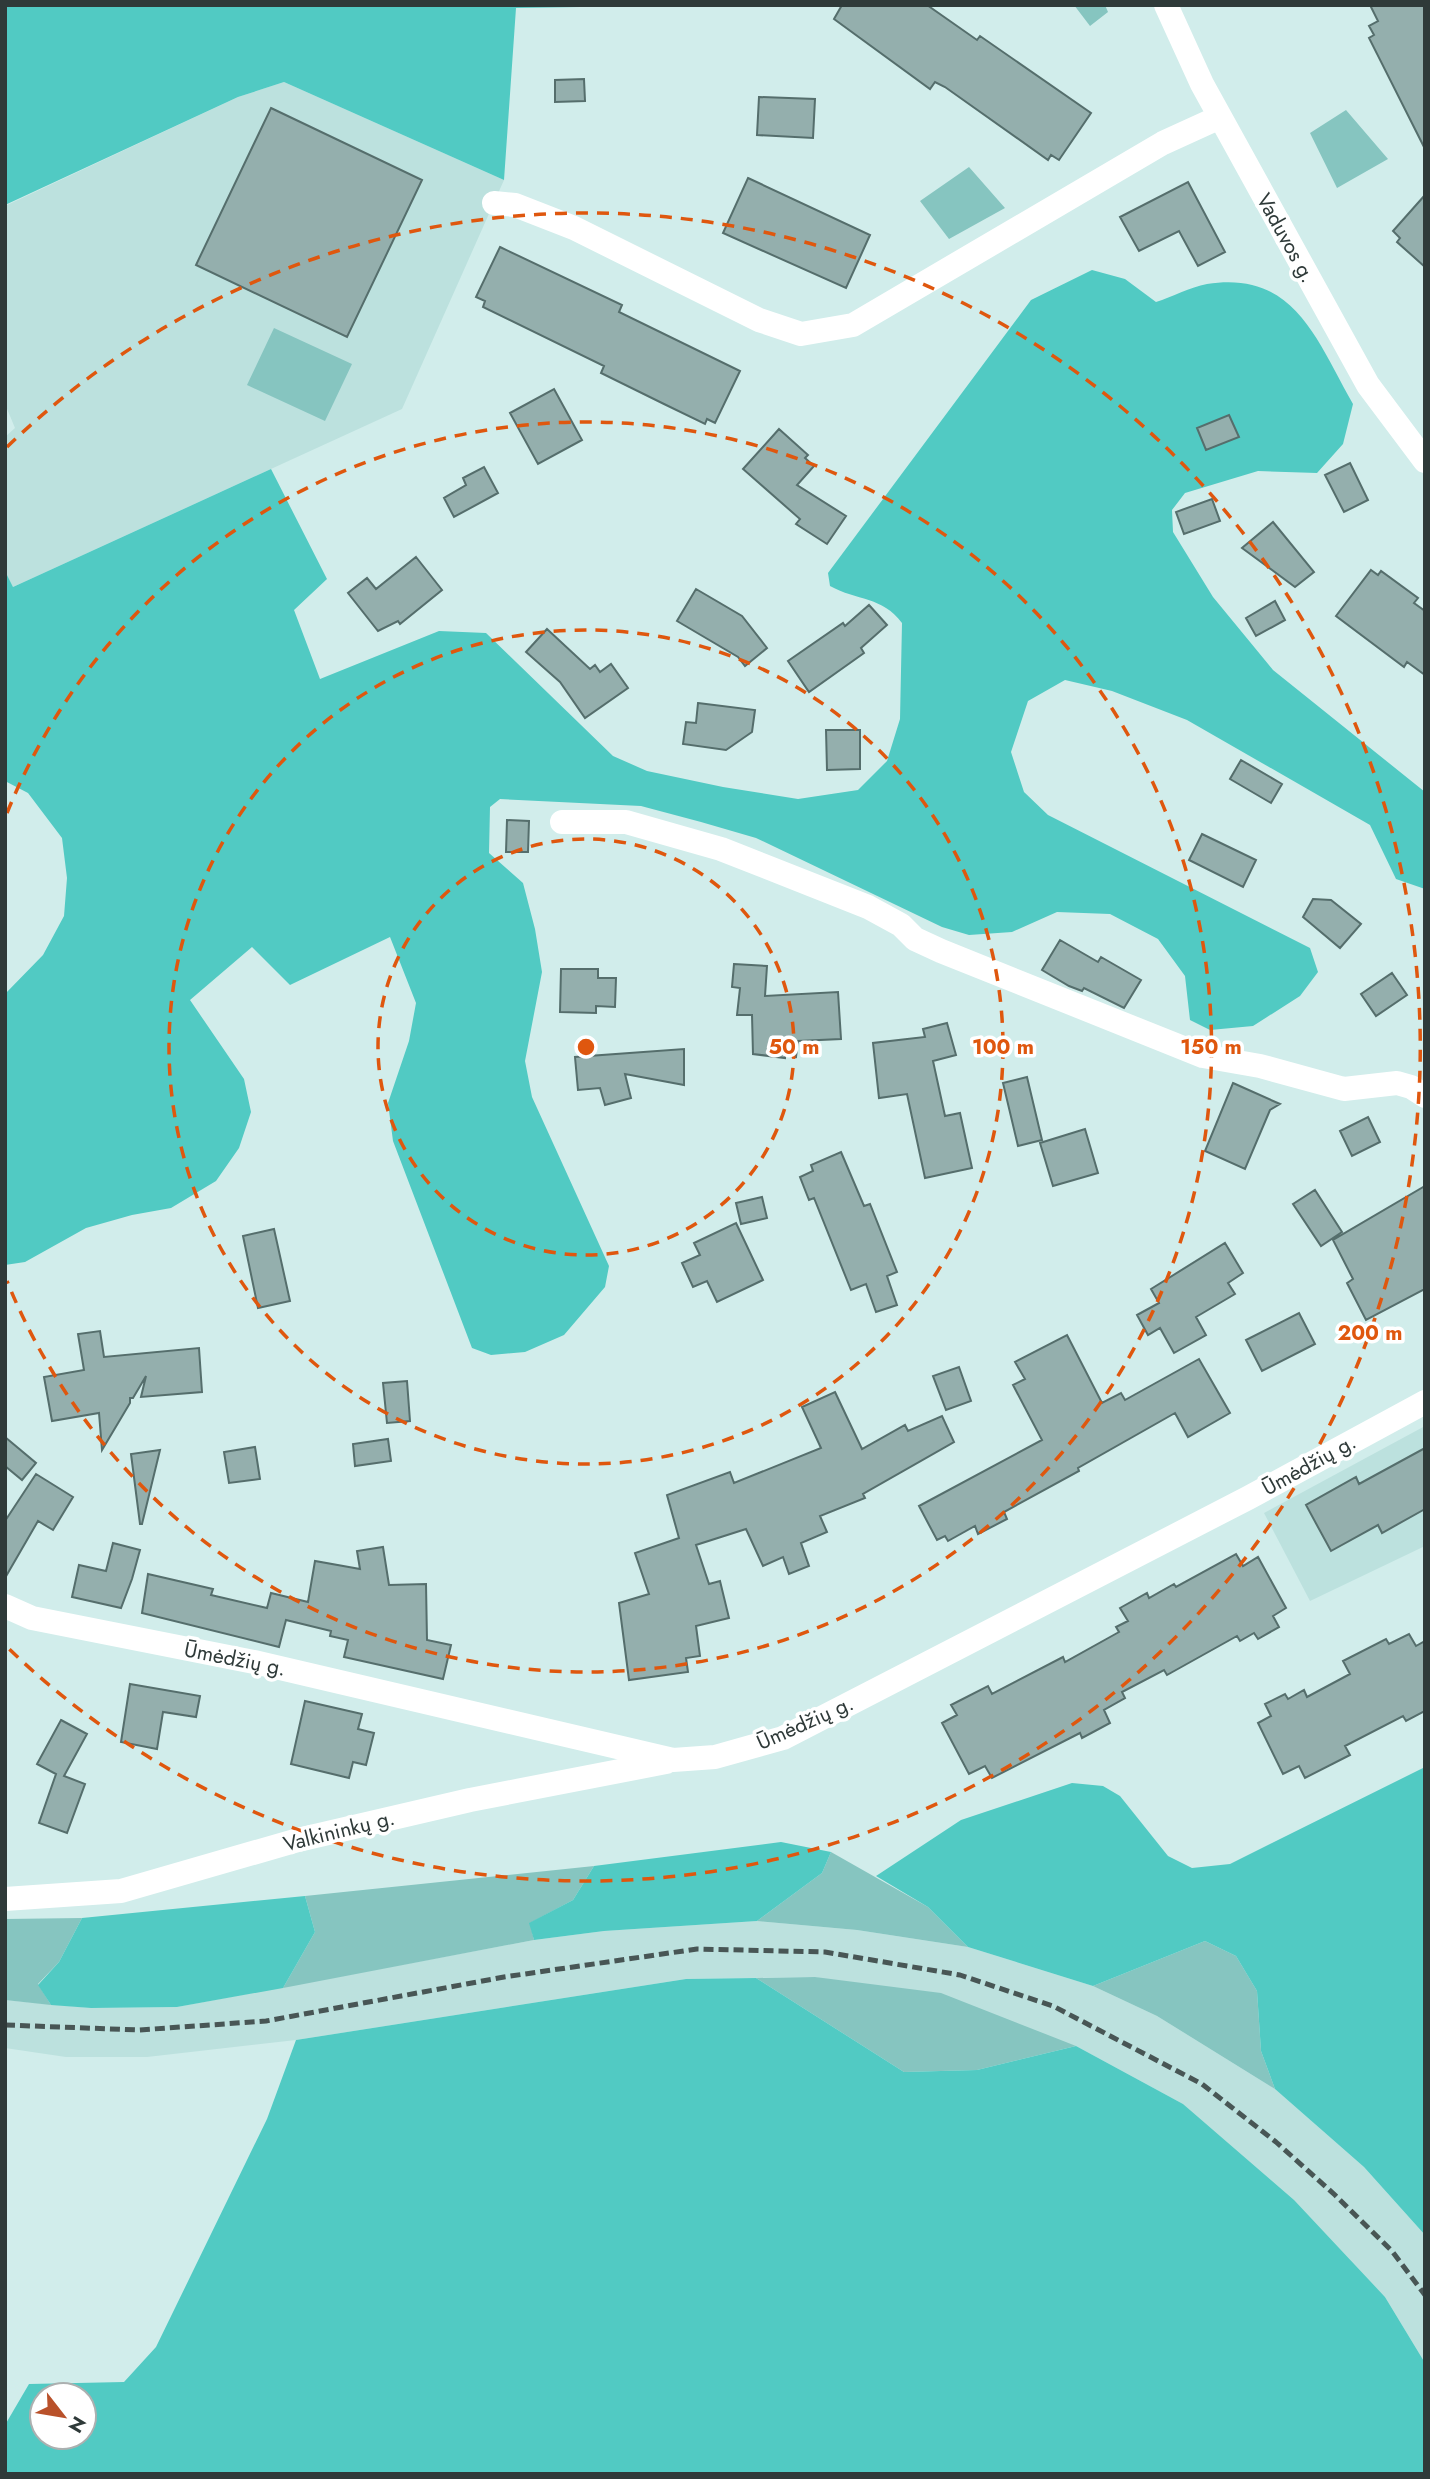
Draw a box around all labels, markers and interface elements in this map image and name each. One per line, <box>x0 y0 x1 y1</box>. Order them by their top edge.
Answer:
street label: Vaduvos g. <box>1249 188 1323 288</box>
text: 50 m <box>769 1032 819 1062</box>
text: 100 m <box>972 1032 1034 1062</box>
text: 150 m <box>1180 1032 1242 1062</box>
centre of rings <box>574 1035 598 1059</box>
text: 200 m <box>1337 1318 1403 1348</box>
street label: Ūmėdžių g. <box>1257 1427 1361 1503</box>
street label: Ūmėdžių g. <box>182 1634 288 1684</box>
street label: Ūmėdžių g. <box>752 1688 858 1758</box>
street label: Valkininkų g. <box>280 1803 398 1859</box>
north arrow <box>28 2381 98 2451</box>
text: N <box>62 2411 93 2438</box>

